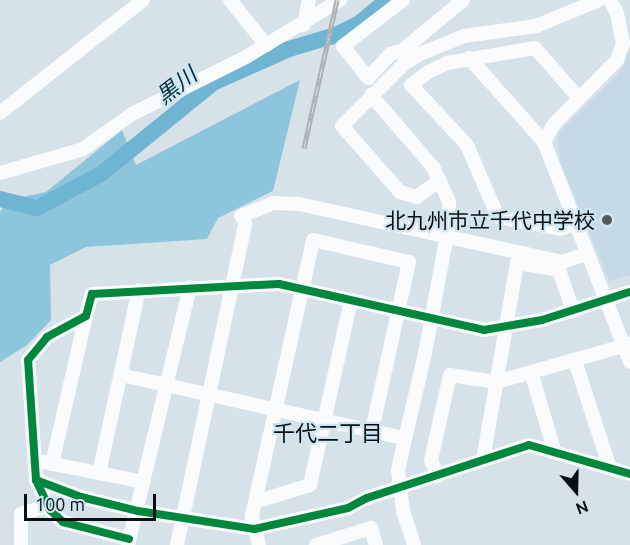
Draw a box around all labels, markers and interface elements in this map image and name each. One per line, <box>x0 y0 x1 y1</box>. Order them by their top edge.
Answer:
water label: 黒川 <box>151 61 201 109</box>
place label: 北九州市立千代中学校 <box>385 207 595 233</box>
marker: 北九州市立千代中学校 <box>600 213 614 227</box>
district label: 千代二丁目 <box>273 420 383 446</box>
north arrow <box>546 461 606 521</box>
scale bar <box>27 482 159 520</box>
text: 100 m <box>35 494 85 514</box>
text: N <box>573 497 591 518</box>

